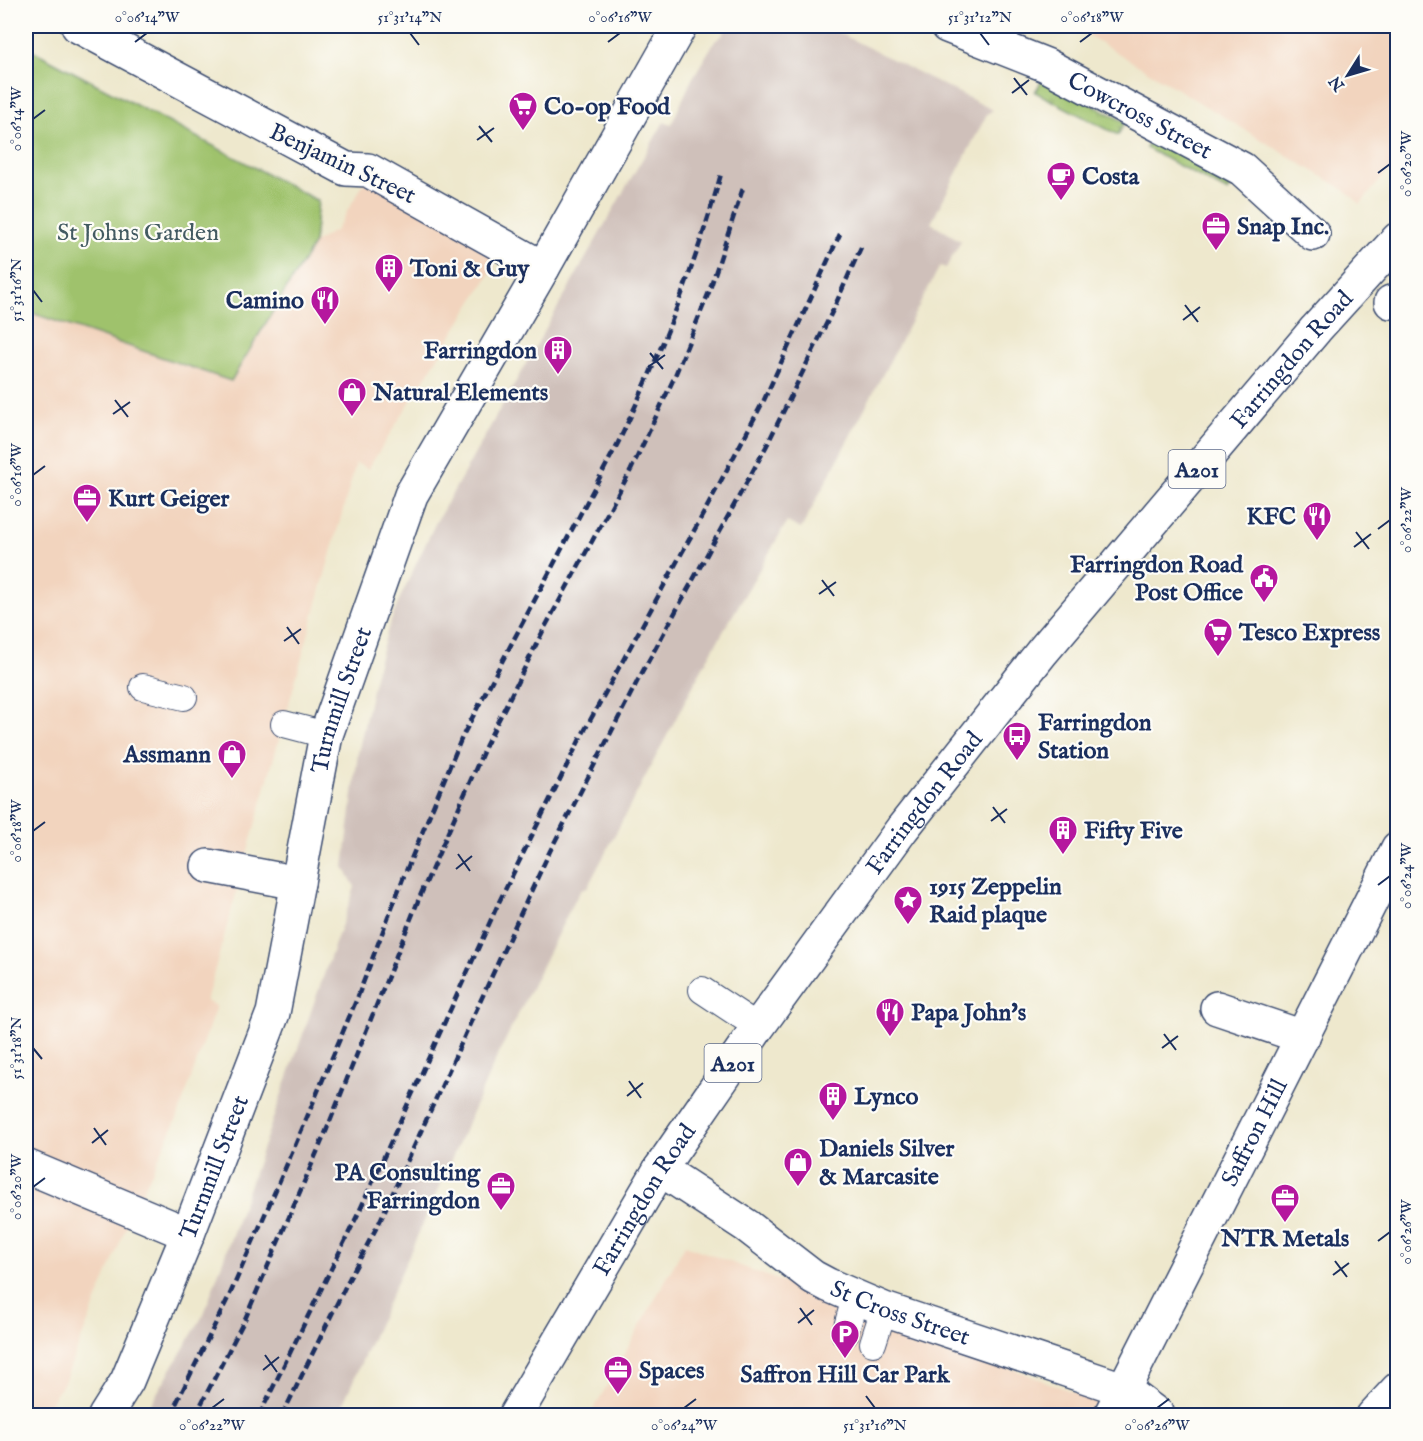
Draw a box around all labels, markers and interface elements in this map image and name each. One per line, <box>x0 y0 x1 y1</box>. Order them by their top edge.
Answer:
text: 0°06'14"W <box>115 8 180 27</box>
text: 51°31'14"N <box>378 8 442 27</box>
text: 0°06'16"W <box>588 8 653 27</box>
text: 51°31'12"N <box>948 8 1012 27</box>
text: 0°06'18"W <box>1060 8 1124 27</box>
north arrow <box>1318 45 1378 105</box>
street label: Cowcross Street <box>1062 65 1217 167</box>
text: N <box>1325 71 1350 95</box>
text: 0°06'14"W <box>7 86 26 151</box>
supermarket icon: Co-op Food <box>507 90 539 132</box>
place label: Co-op Food <box>544 92 671 123</box>
street label: Benjamin Street <box>264 117 421 212</box>
text: 0°06'20"W <box>1397 130 1416 197</box>
cafe icon: Costa <box>1045 160 1077 202</box>
place label: Costa <box>1082 162 1140 193</box>
office icon: Snap Inc. <box>1200 210 1232 252</box>
place label: Snap Inc. <box>1237 212 1329 243</box>
park label: St Johns Garden <box>57 218 219 249</box>
building icon: Toni & Guy <box>373 252 405 294</box>
place label: Toni & Guy <box>409 254 530 285</box>
text: 51°31'16"N <box>7 258 26 322</box>
restaurant icon: Camino <box>309 284 341 326</box>
street label: Farringdon Road <box>1224 284 1361 436</box>
place label: Camino <box>226 286 304 317</box>
building icon: Farringdon <box>542 334 574 376</box>
place label: Farringdon <box>424 336 537 367</box>
shop icon: Natural Elements <box>336 376 368 418</box>
place label: Natural Elements <box>372 378 549 409</box>
text: 0°06'16"W <box>7 442 26 507</box>
road number: A201 <box>1168 450 1226 488</box>
office icon: Kurt Geiger <box>71 482 103 524</box>
place label: Kurt Geiger <box>108 484 230 515</box>
text: 0°06'22"W <box>1397 486 1416 553</box>
restaurant icon: KFC <box>1301 500 1333 542</box>
place label: KFC <box>1246 502 1296 533</box>
place label: Farringdon Road Post Office <box>1070 550 1244 609</box>
public building icon: Farringdon Road Post Office <box>1248 562 1280 604</box>
supermarket icon: Tesco Express <box>1202 616 1234 658</box>
place label: Tesco Express <box>1238 618 1381 649</box>
street label: Turnmill Street <box>305 623 380 776</box>
place label: Farringdon Station <box>1038 708 1152 767</box>
bus stop icon: Farringdon Station <box>1001 720 1033 762</box>
street label: Farringdon Road <box>860 725 990 881</box>
shop icon: Assmann <box>216 738 248 780</box>
place label: Assmann <box>122 740 211 771</box>
text: 0°06'18"W <box>7 799 26 863</box>
building icon: Fifty Five <box>1047 814 1079 856</box>
place label: Fifty Five <box>1084 816 1183 847</box>
text: 0°06'24"W <box>1397 842 1416 909</box>
place label: 1915 Zeppelin Raid plaque <box>929 872 1062 931</box>
place icon: 1915 Zeppelin Raid plaque <box>892 884 924 926</box>
restaurant icon: Papa John's <box>874 996 906 1038</box>
place label: Papa John's <box>911 998 1027 1029</box>
text: 51°31'18"N <box>7 1016 26 1080</box>
road number: A201 <box>704 1044 762 1082</box>
street label: Saffron Hill <box>1215 1074 1296 1192</box>
building icon: Lynco <box>817 1080 849 1122</box>
place label: Lynco <box>854 1082 919 1113</box>
street label: Turnmill Street <box>173 1091 257 1245</box>
street label: Farringdon Road <box>587 1118 704 1282</box>
place label: Daniels Silver & Marcasite <box>819 1134 955 1193</box>
shop icon: Daniels Silver & Marcasite <box>782 1146 814 1188</box>
text: 0°06'20"W <box>7 1153 26 1220</box>
place label: PA Consulting Farringdon <box>335 1158 481 1217</box>
office icon: PA Consulting Farringdon <box>485 1170 517 1212</box>
office icon: NTR Metals <box>1269 1182 1301 1224</box>
text: 0°06'26"W <box>1397 1199 1416 1265</box>
place label: NTR Metals <box>1220 1224 1350 1255</box>
street label: St Cross Street <box>825 1274 974 1354</box>
parking icon: Saffron Hill Car Park <box>829 1318 861 1360</box>
office icon: Spaces <box>602 1354 634 1396</box>
place label: Spaces <box>639 1356 705 1387</box>
place label: Saffron Hill Car Park <box>740 1360 951 1391</box>
text: 0°06'22"W <box>179 1416 246 1435</box>
text: 0°06'24"W <box>651 1416 718 1435</box>
text: 51°31'16"N <box>843 1416 907 1435</box>
text: 0°06'26"W <box>1124 1416 1190 1435</box>

